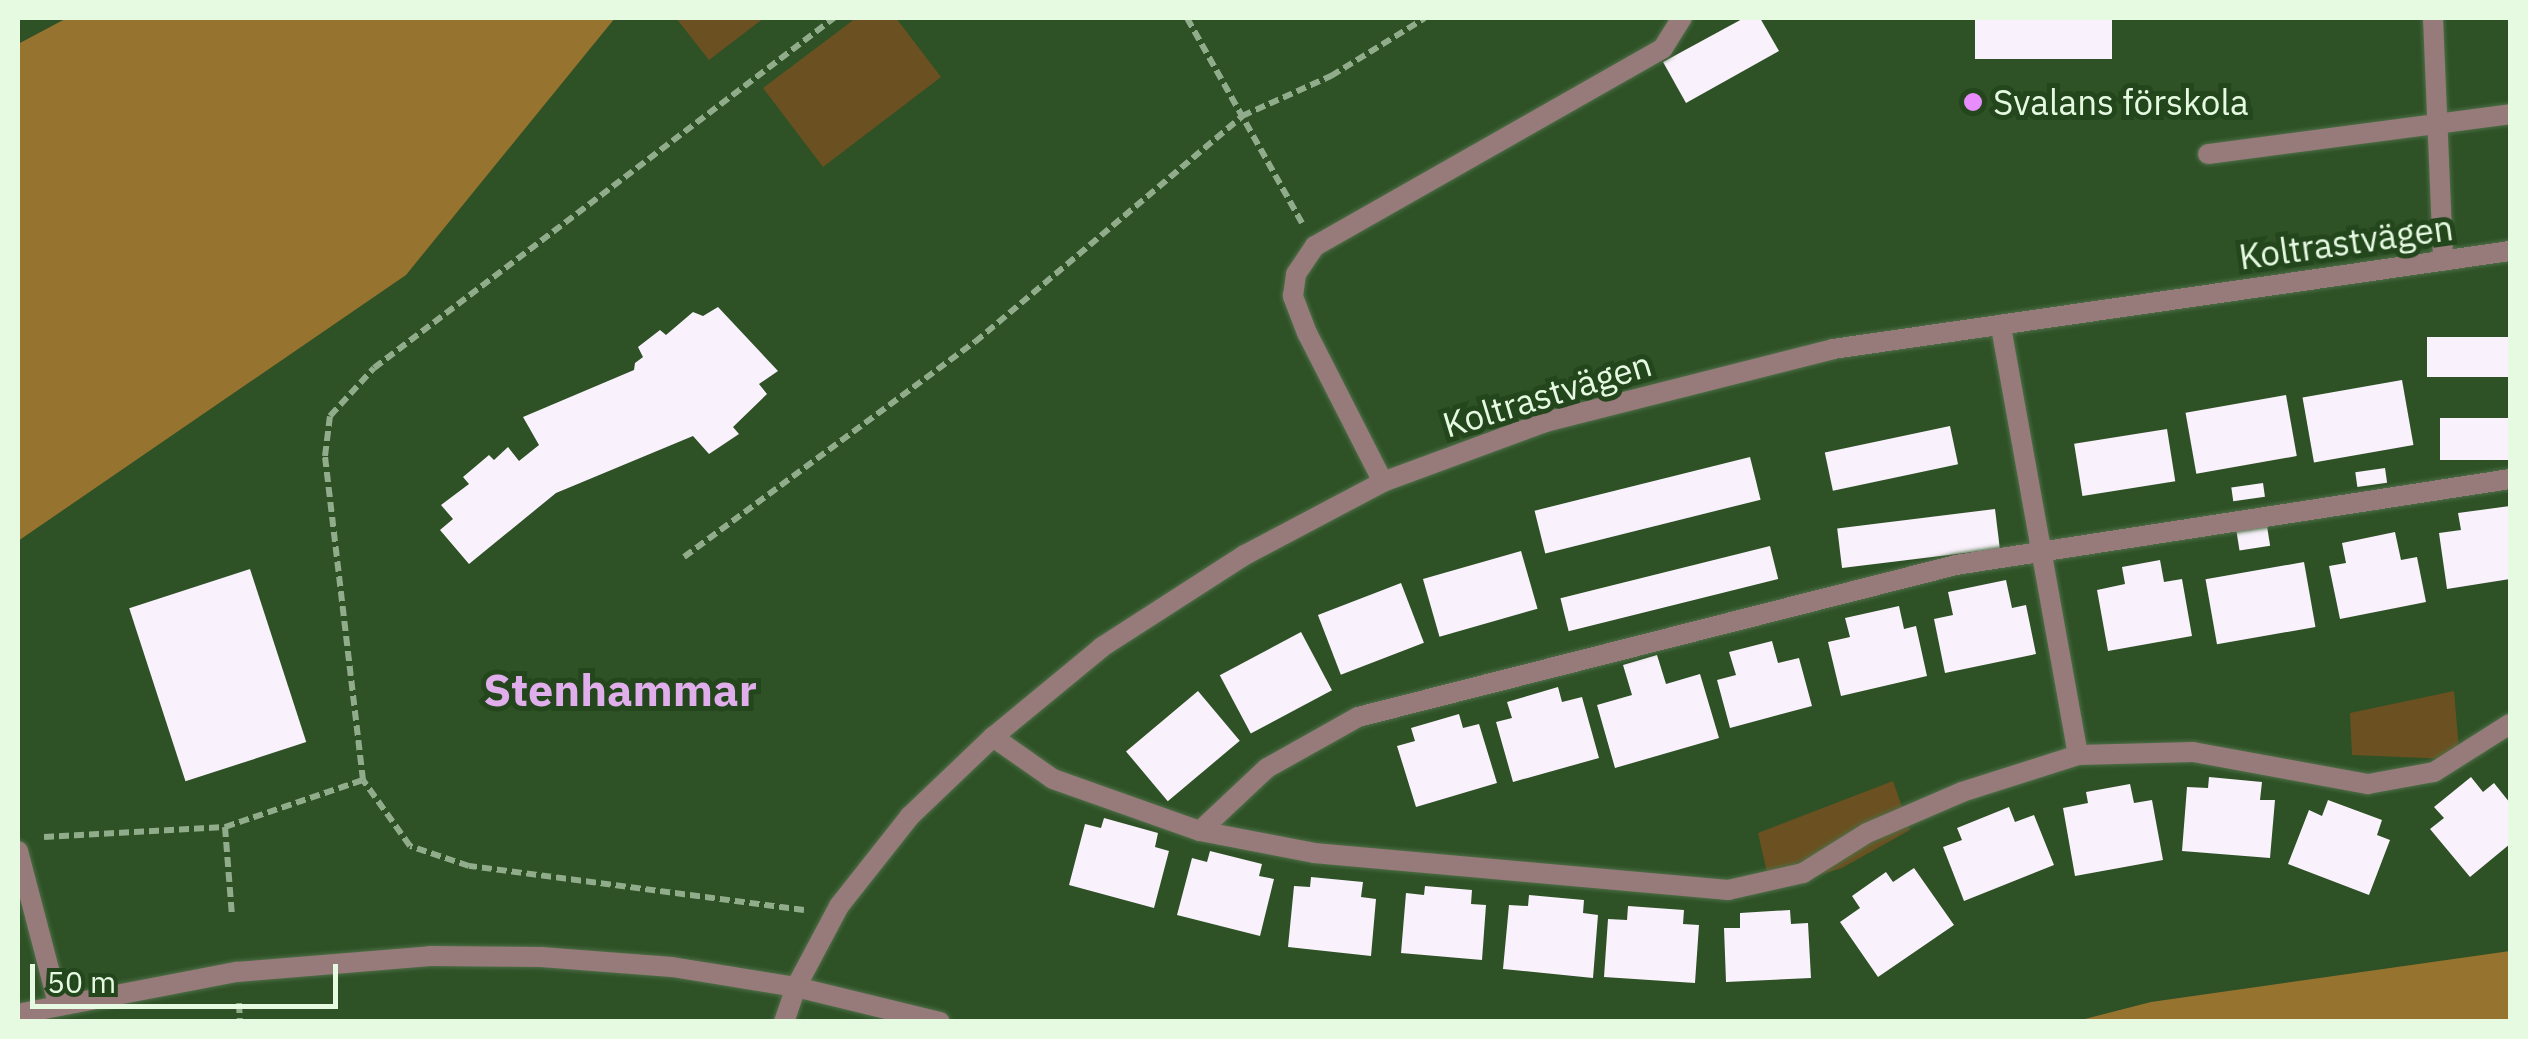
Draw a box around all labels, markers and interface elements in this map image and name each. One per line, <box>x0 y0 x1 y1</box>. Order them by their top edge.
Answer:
place label: Svalans förskola <box>1993 81 2249 123</box>
marker: Svalans förskola <box>1962 91 1984 113</box>
street label: Koltrastvägen <box>2236 206 2456 278</box>
street label: Koltrastvägen <box>1438 342 1656 446</box>
district label: Stenhammar <box>483 663 757 717</box>
scale bar <box>35 944 342 1006</box>
text: 50 m <box>47 962 116 1001</box>

